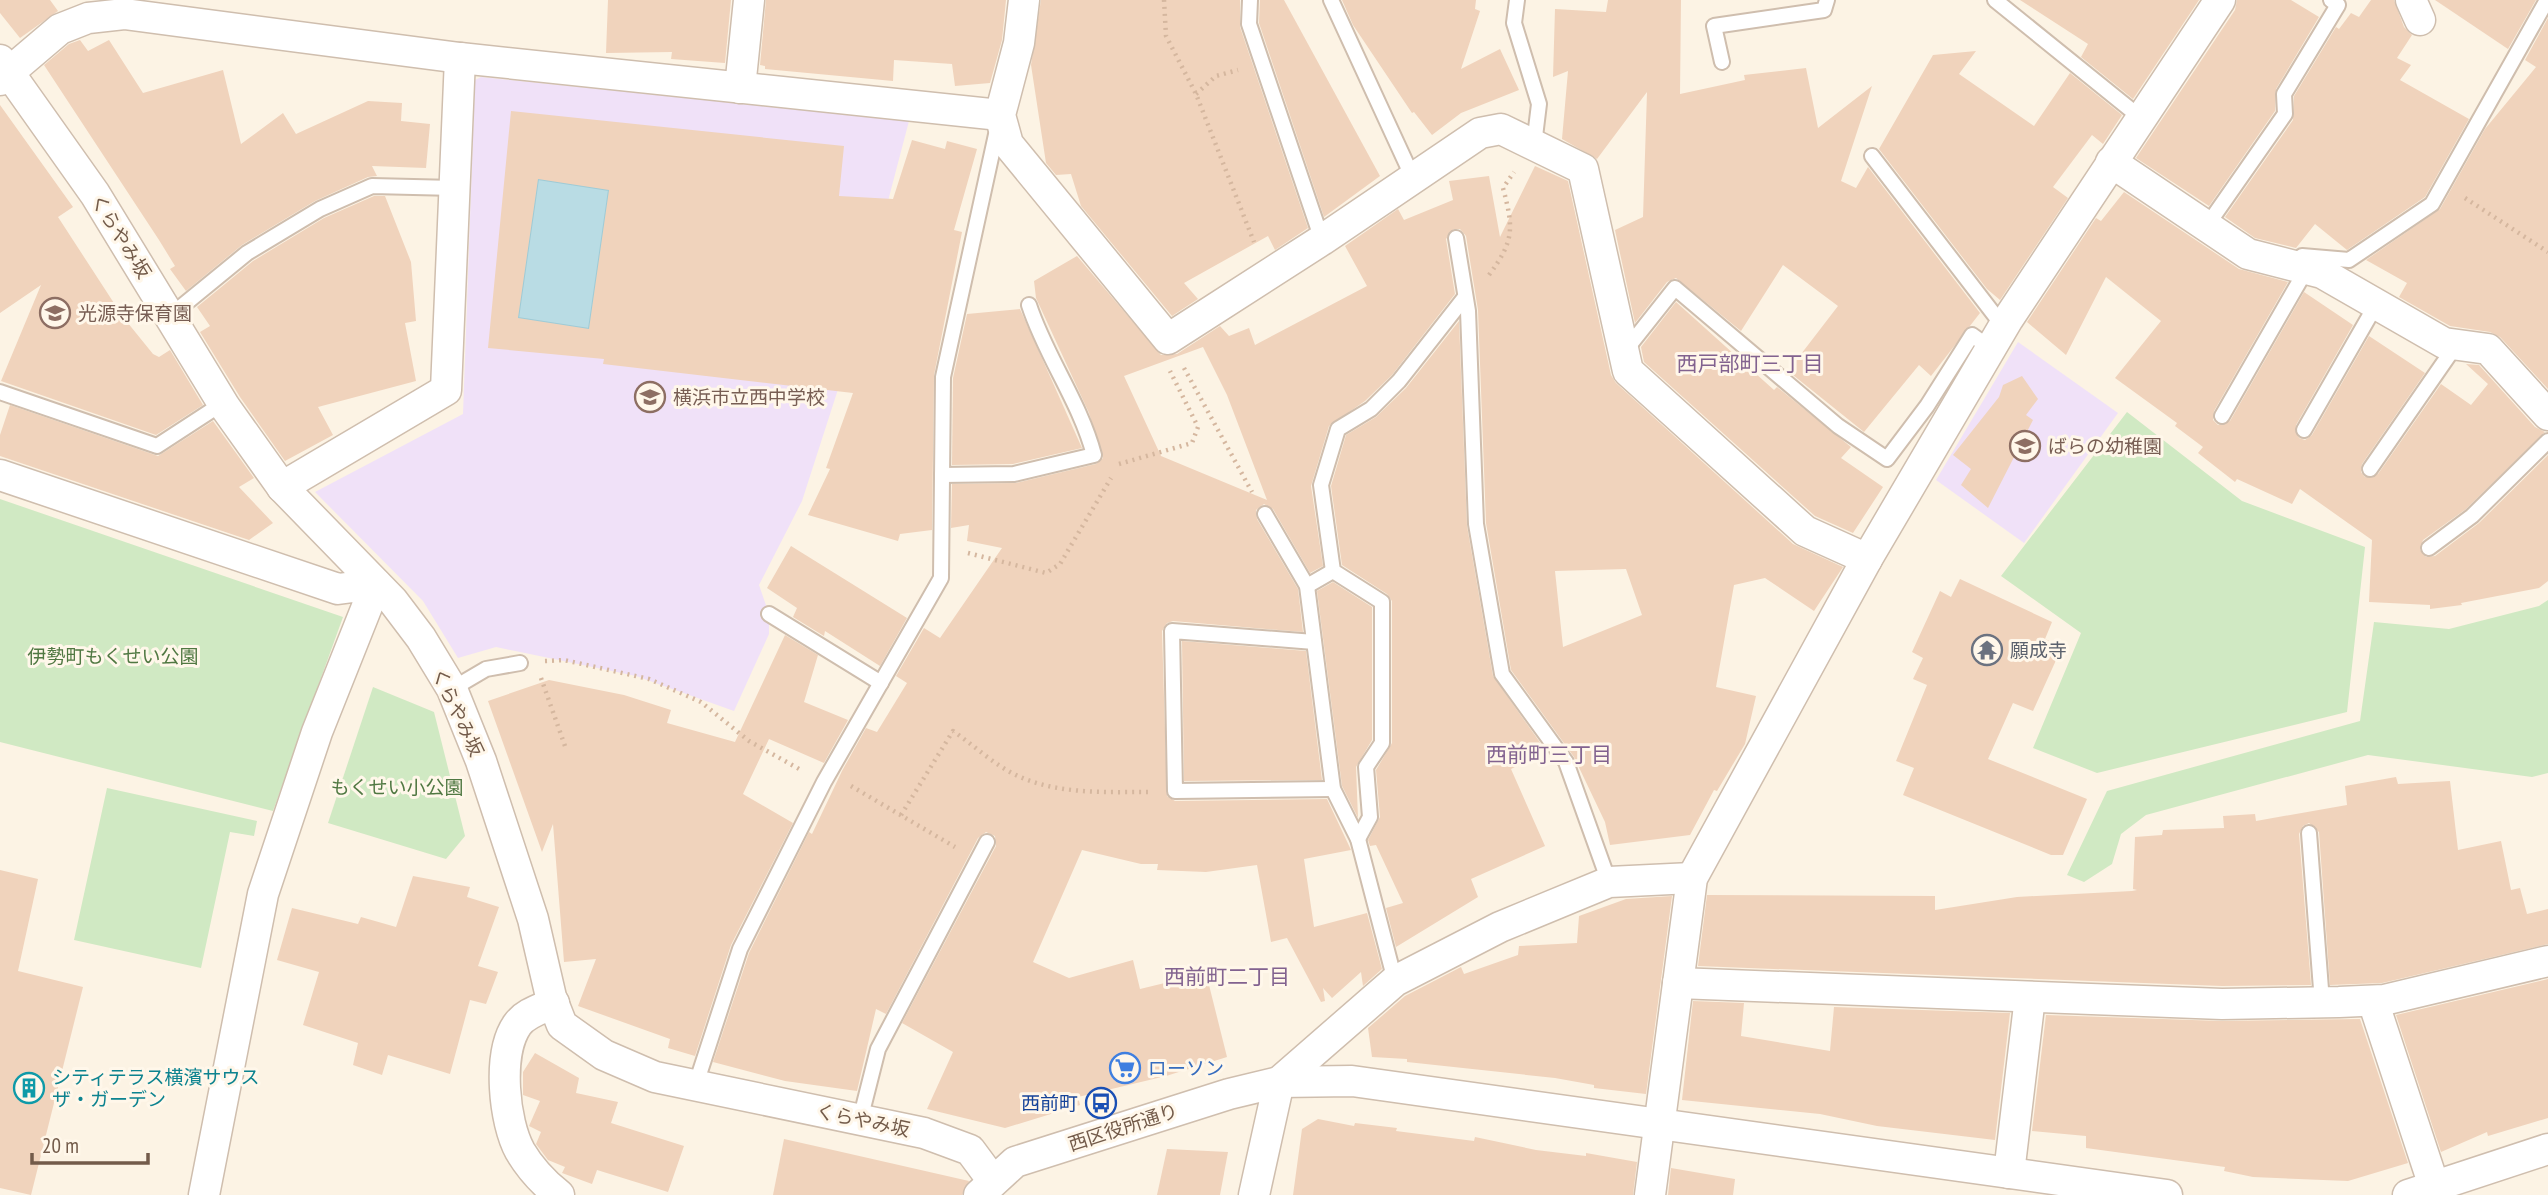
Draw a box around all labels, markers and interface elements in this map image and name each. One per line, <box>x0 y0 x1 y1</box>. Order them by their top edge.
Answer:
street label: くらやみ坂 <box>86 189 156 283</box>
school or university icon: 光源寺保育園 <box>38 296 72 330</box>
place label: 光源寺保育園 <box>78 301 192 325</box>
district label: 西戸部町三丁目 <box>1677 350 1824 377</box>
school or university icon: 横浜市立西中学校 <box>633 380 667 414</box>
place label: 横浜市立西中学校 <box>673 385 825 409</box>
school or university icon: ばらの幼稚園 <box>2008 429 2042 463</box>
place label: ばらの幼稚園 <box>2048 434 2162 458</box>
temple icon: 願成寺 <box>1970 633 2004 667</box>
place label: 願成寺 <box>2010 638 2067 662</box>
park label: 伊勢町もくせい公園 <box>27 644 199 668</box>
street label: くらやみ坂 <box>427 664 489 760</box>
district label: 西前町三丁目 <box>1486 741 1612 768</box>
park label: もくせい小公園 <box>330 775 464 799</box>
district label: 西前町二丁目 <box>1164 963 1290 990</box>
supermarket icon: ローソン <box>1108 1051 1142 1085</box>
place label: ローソン <box>1148 1056 1224 1080</box>
place label: シティテラス横濱サウス ザ・ガーデン <box>52 1065 259 1111</box>
building icon: シティテラス横濱サウス ザ・ガーデン <box>12 1071 46 1105</box>
bus stop icon: 西前町 <box>1084 1086 1118 1120</box>
place label: 西前町 <box>1021 1091 1078 1115</box>
street label: くらやみ坂 <box>814 1098 912 1142</box>
street label: 西区役所通り <box>1065 1098 1181 1156</box>
scale bar <box>32 1122 147 1166</box>
text: 20 m <box>42 1132 79 1159</box>

